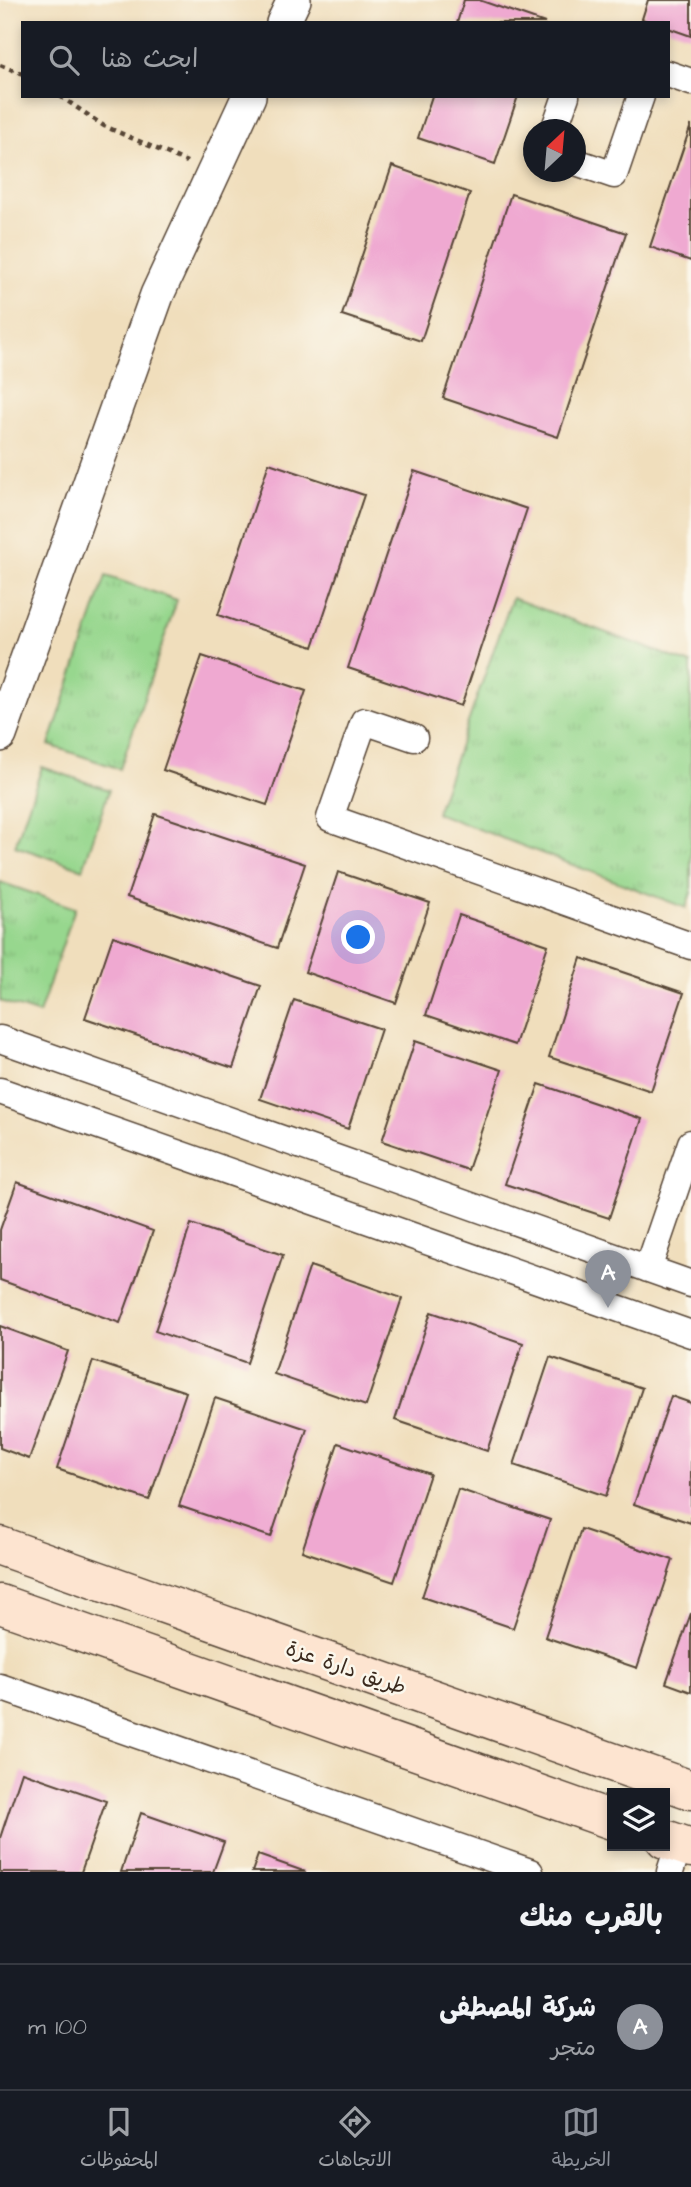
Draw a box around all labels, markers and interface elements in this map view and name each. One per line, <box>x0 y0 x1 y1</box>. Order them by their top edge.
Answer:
search box <box>21 21 670 98</box>
icon: search <box>45 41 83 79</box>
text: ابحث هنا <box>101 41 198 77</box>
north arrow <box>523 119 586 182</box>
your location <box>341 920 375 954</box>
pin: A <box>585 1250 631 1308</box>
street label: طريق دارة عزة <box>282 1634 410 1702</box>
map controls <box>607 1788 670 1851</box>
button: layers <box>607 1788 670 1851</box>
text: بالقرب منك <box>519 1896 663 1938</box>
text: شركة المصطفى <box>439 1990 596 2026</box>
text: 100 m <box>28 2011 87 2043</box>
text: A <box>633 2011 647 2043</box>
text: متجر <box>551 2032 596 2064</box>
tab: المحفوظات <box>80 2103 158 2176</box>
tab: الاتجاهات <box>318 2103 392 2176</box>
tab: الخريطة <box>552 2103 611 2176</box>

